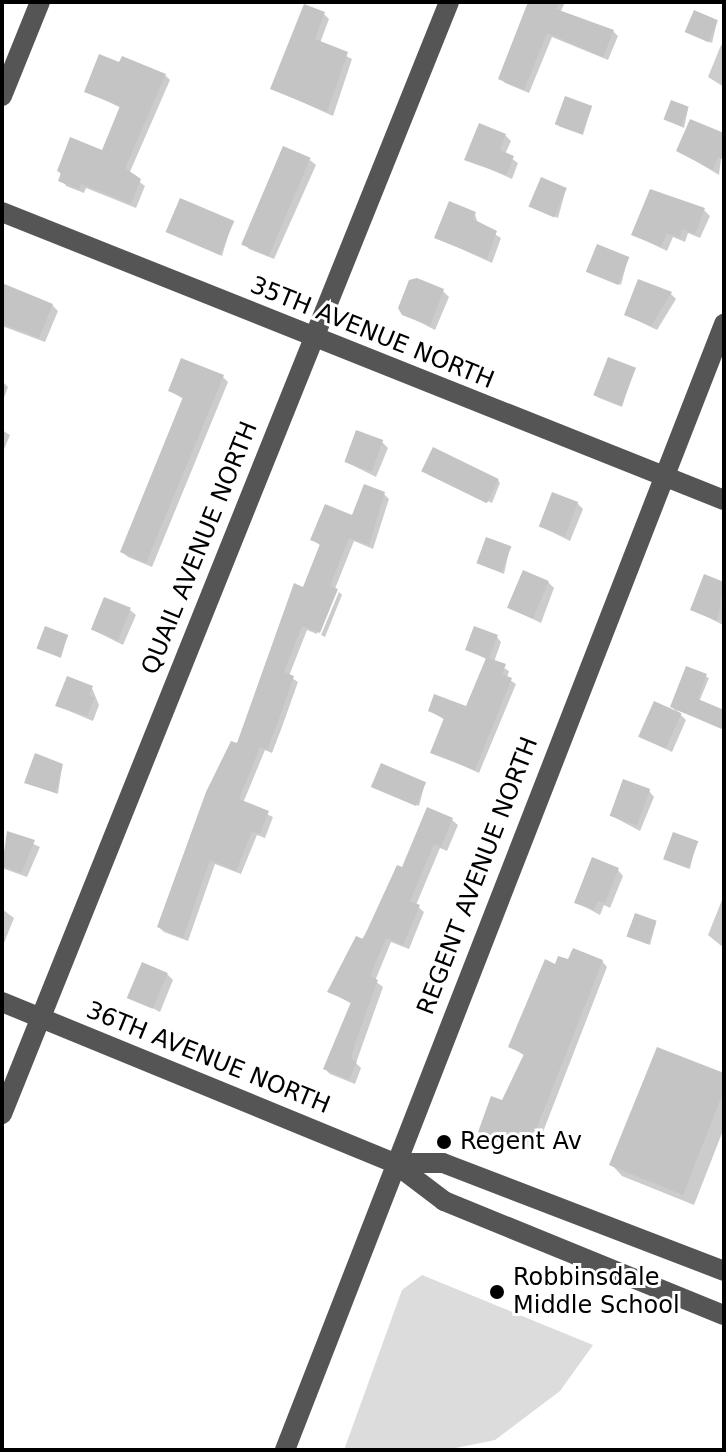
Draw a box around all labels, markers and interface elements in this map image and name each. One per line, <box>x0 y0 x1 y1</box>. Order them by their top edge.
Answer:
street label: 35TH AVENUE NORTH <box>246 271 498 395</box>
street label: QUAIL AVENUE NORTH <box>136 417 264 679</box>
street label: REGENT AVENUE NORTH <box>412 733 544 1019</box>
street label: 36TH AVENUE NORTH <box>82 996 334 1120</box>
place label: Regent Av <box>460 1128 582 1156</box>
marker: Regent Av <box>435 1133 453 1151</box>
place label: Robbinsdale Middle School <box>513 1264 680 1320</box>
marker: Robbinsdale Middle School <box>488 1283 506 1301</box>

